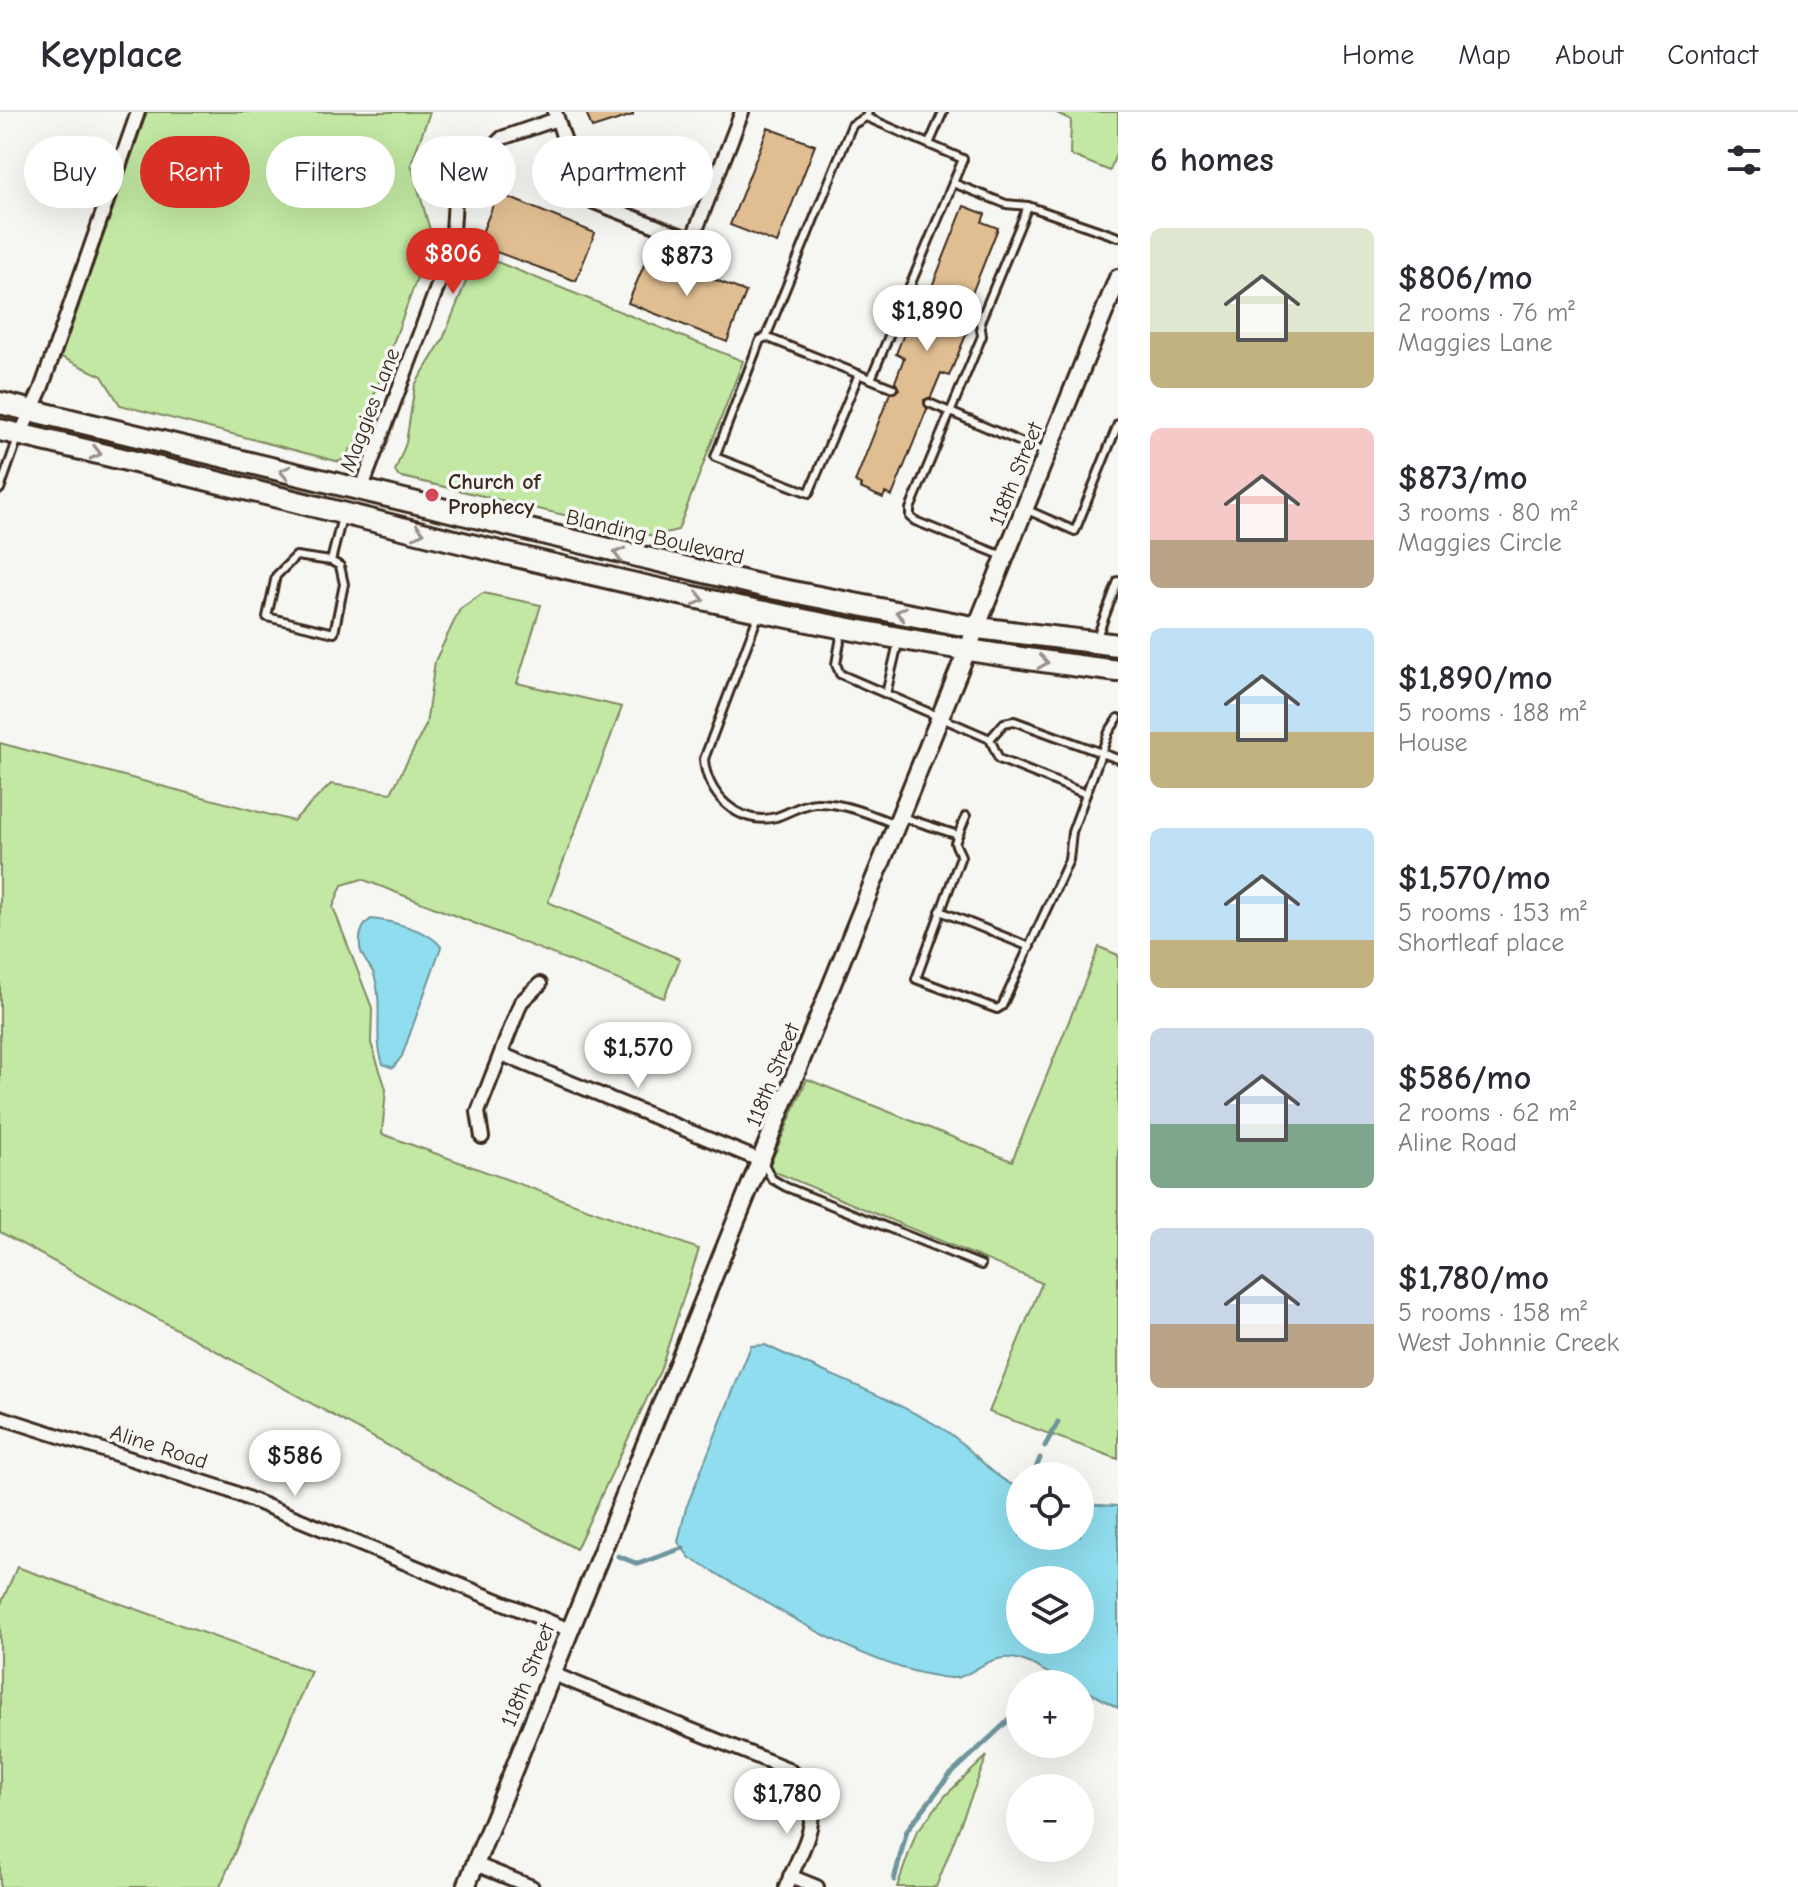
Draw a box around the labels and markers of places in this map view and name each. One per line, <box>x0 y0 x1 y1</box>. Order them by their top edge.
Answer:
pin: $806 <box>406 228 500 296</box>
pin: $873 <box>640 230 734 298</box>
pin: $1,890 <box>862 285 992 353</box>
place label: Church of Prophecy <box>448 469 541 520</box>
marker: Church of Prophecy <box>423 486 441 504</box>
pin: $1,570 <box>573 1022 703 1090</box>
pin: $586 <box>248 1430 342 1498</box>
pin: $1,780 <box>722 1768 852 1836</box>

